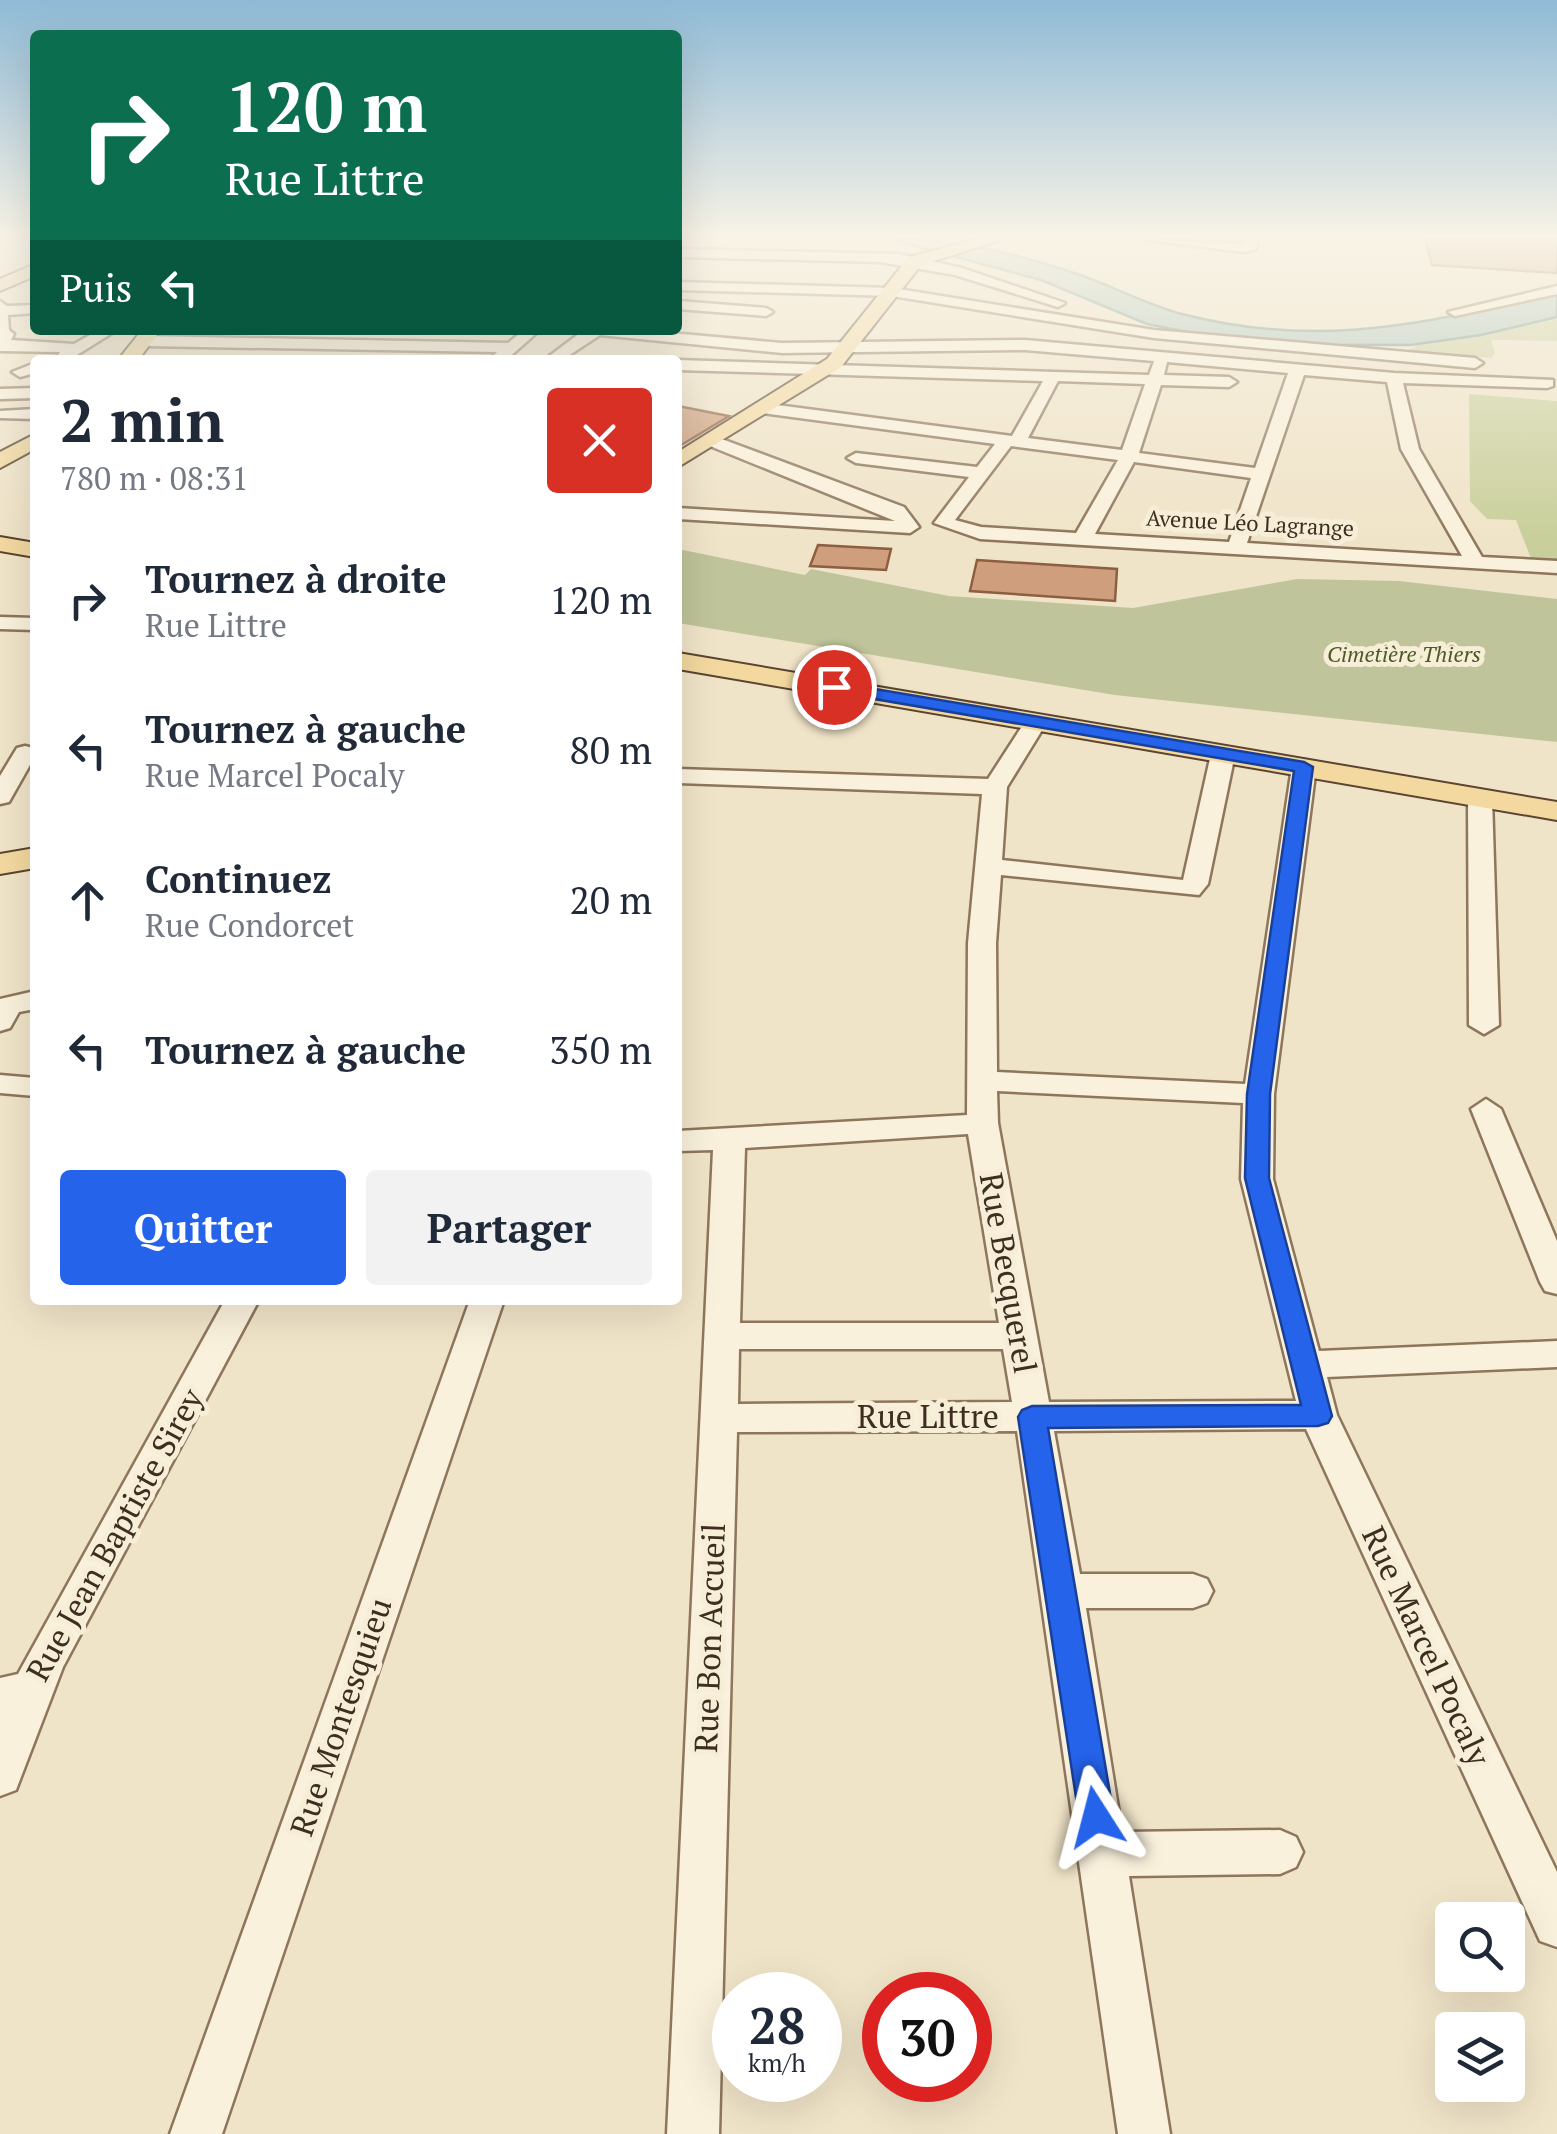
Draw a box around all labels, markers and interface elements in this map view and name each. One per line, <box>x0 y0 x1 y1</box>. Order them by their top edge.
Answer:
text: 120 m <box>225 59 427 152</box>
icon: right <box>60 70 190 200</box>
text: Rue Littre <box>225 148 425 208</box>
icon: left <box>152 260 207 315</box>
text: Puis <box>60 263 132 313</box>
text: 2 min <box>60 380 224 459</box>
button: close <box>547 388 652 493</box>
text: 780 m · 08:31 <box>60 457 248 499</box>
street label: Avenue Léo Lagrange <box>1145 503 1355 542</box>
text: Tournez à droite <box>145 554 447 604</box>
icon: right <box>60 573 115 628</box>
text: 120 m <box>549 575 652 625</box>
text: Rue Littre <box>145 604 287 646</box>
park label: Cimetière Thiers <box>1327 639 1481 668</box>
pin <box>792 645 877 730</box>
icon: arrive <box>807 660 862 715</box>
text: Tournez à gauche <box>145 704 466 754</box>
icon: left <box>60 723 115 778</box>
text: 80 m <box>569 725 652 775</box>
text: Rue Marcel Pocaly <box>145 754 404 796</box>
text: Continuez <box>145 854 332 904</box>
icon: ahead <box>60 873 115 928</box>
text: 20 m <box>569 875 652 925</box>
text: Rue Condorcet <box>145 904 354 946</box>
icon: left <box>60 1023 115 1078</box>
text: Tournez à gauche <box>145 1025 466 1075</box>
text: 350 m <box>549 1025 652 1075</box>
street label: Rue Becquerel <box>971 1169 1047 1376</box>
button: Quitter <box>60 1170 346 1285</box>
button: Partager <box>366 1170 652 1285</box>
street label: Rue Jean Baptiste Sirey <box>16 1380 212 1688</box>
street label: Rue Littre <box>857 1395 999 1437</box>
street label: Rue Marcel Pocaly <box>1353 1519 1501 1773</box>
street label: Rue Bon Accueil <box>684 1522 734 1754</box>
street label: Rue Montesquieu <box>280 1592 400 1841</box>
position arrow <box>1044 1765 1148 1869</box>
map controls <box>1435 1902 1525 2102</box>
button: search <box>1435 1902 1525 1992</box>
speed limit sign: 30 <box>862 1972 992 2102</box>
text: 28 <box>749 1992 805 2058</box>
button: layers <box>1435 2012 1525 2102</box>
text: km/h <box>748 2046 806 2079</box>

